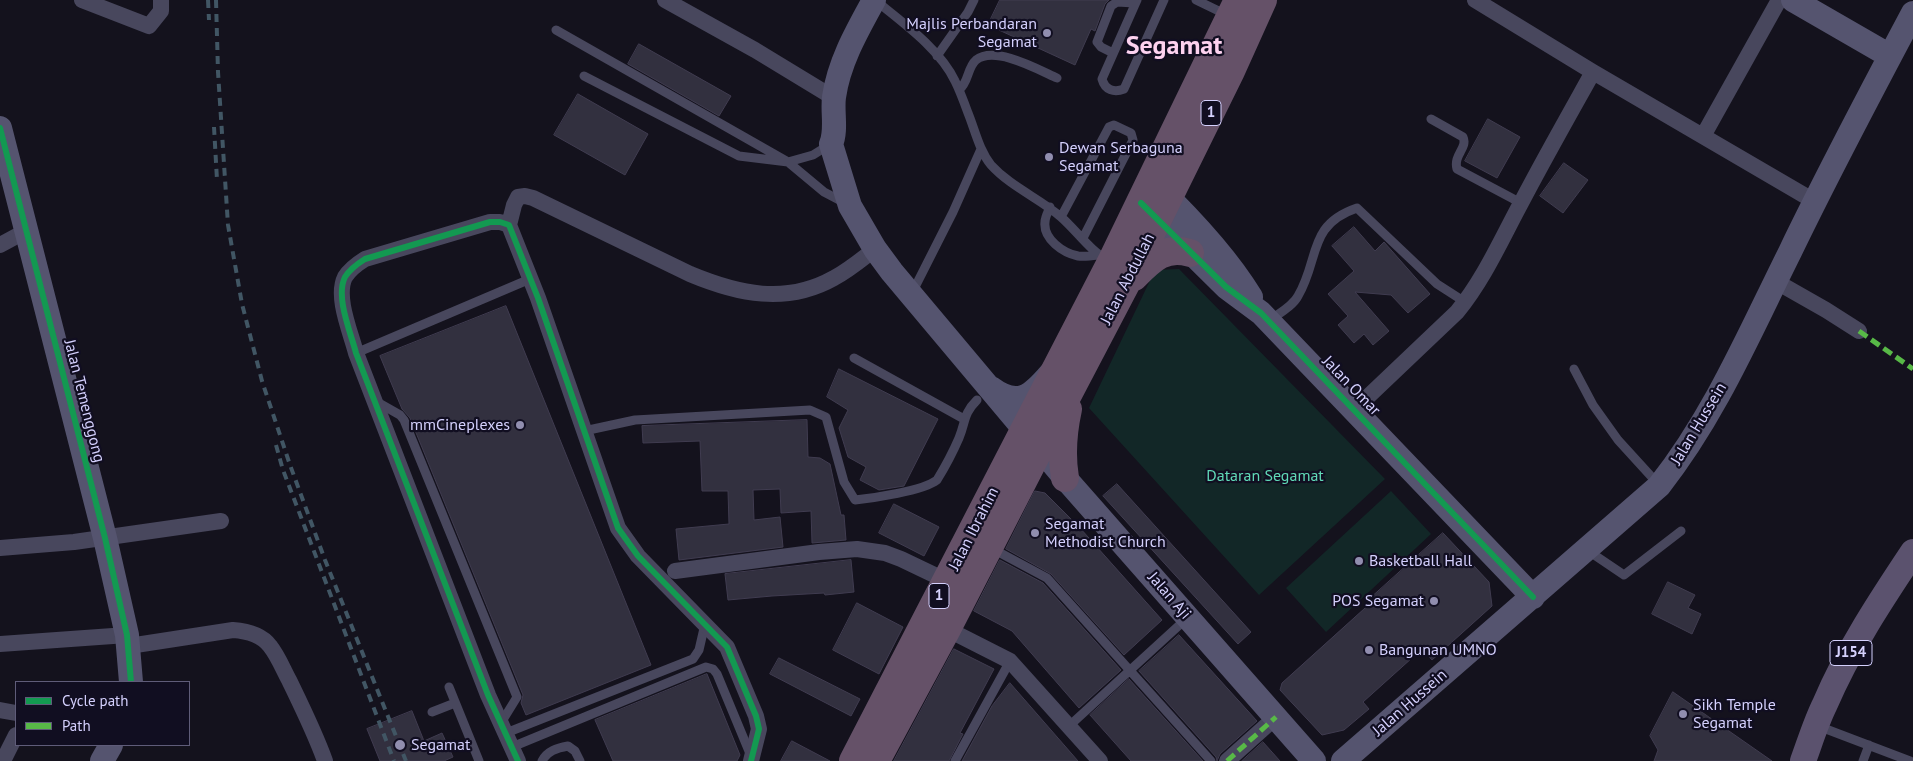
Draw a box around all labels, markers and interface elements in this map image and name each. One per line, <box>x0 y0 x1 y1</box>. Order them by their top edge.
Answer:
place label: Majlis Perbandaran Segamat <box>906 14 1037 52</box>
marker: Majlis Perbandaran Segamat <box>1041 27 1053 39</box>
district label: Segamat <box>1126 31 1222 63</box>
road number: 1 <box>1201 100 1221 126</box>
place label: Dewan Serbaguna Segamat <box>1059 138 1183 176</box>
marker: Dewan Serbaguna Segamat <box>1043 151 1055 163</box>
street label: Jalan Abdullah <box>1097 230 1159 328</box>
street label: Jalan Temenggong <box>59 337 109 465</box>
street label: Jalan Omar <box>1318 352 1384 420</box>
street label: Jalan Hussein <box>1667 380 1731 468</box>
place label: mmCineplexes <box>410 415 510 435</box>
marker: mmCineplexes <box>514 419 526 431</box>
park label: Dataran Segamat <box>1206 466 1324 486</box>
street label: Jalan Ibrahim <box>945 484 1003 574</box>
place label: Segamat Methodist Church <box>1045 514 1166 552</box>
marker: Segamat Methodist Church <box>1029 527 1041 539</box>
place label: Basketball Hall <box>1369 551 1472 571</box>
marker: Basketball Hall <box>1353 555 1365 567</box>
street label: Jalan Aji <box>1143 569 1195 623</box>
road number: 1 <box>929 584 949 608</box>
place label: POS Segamat <box>1332 591 1424 611</box>
marker: POS Segamat <box>1428 595 1440 607</box>
place label: Bangunan UMNO <box>1379 640 1497 660</box>
road number: J154 <box>1830 640 1872 666</box>
marker: Bangunan UMNO <box>1363 644 1375 656</box>
street label: Jalan Hussein <box>1369 665 1451 741</box>
legend <box>15 681 190 746</box>
text: Cycle path <box>62 691 128 710</box>
place label: Sikh Temple Segamat <box>1693 695 1776 733</box>
marker: Sikh Temple Segamat <box>1677 708 1689 720</box>
text: Path <box>62 716 91 735</box>
place label: Segamat <box>411 735 470 755</box>
marker: Segamat <box>393 738 407 752</box>

